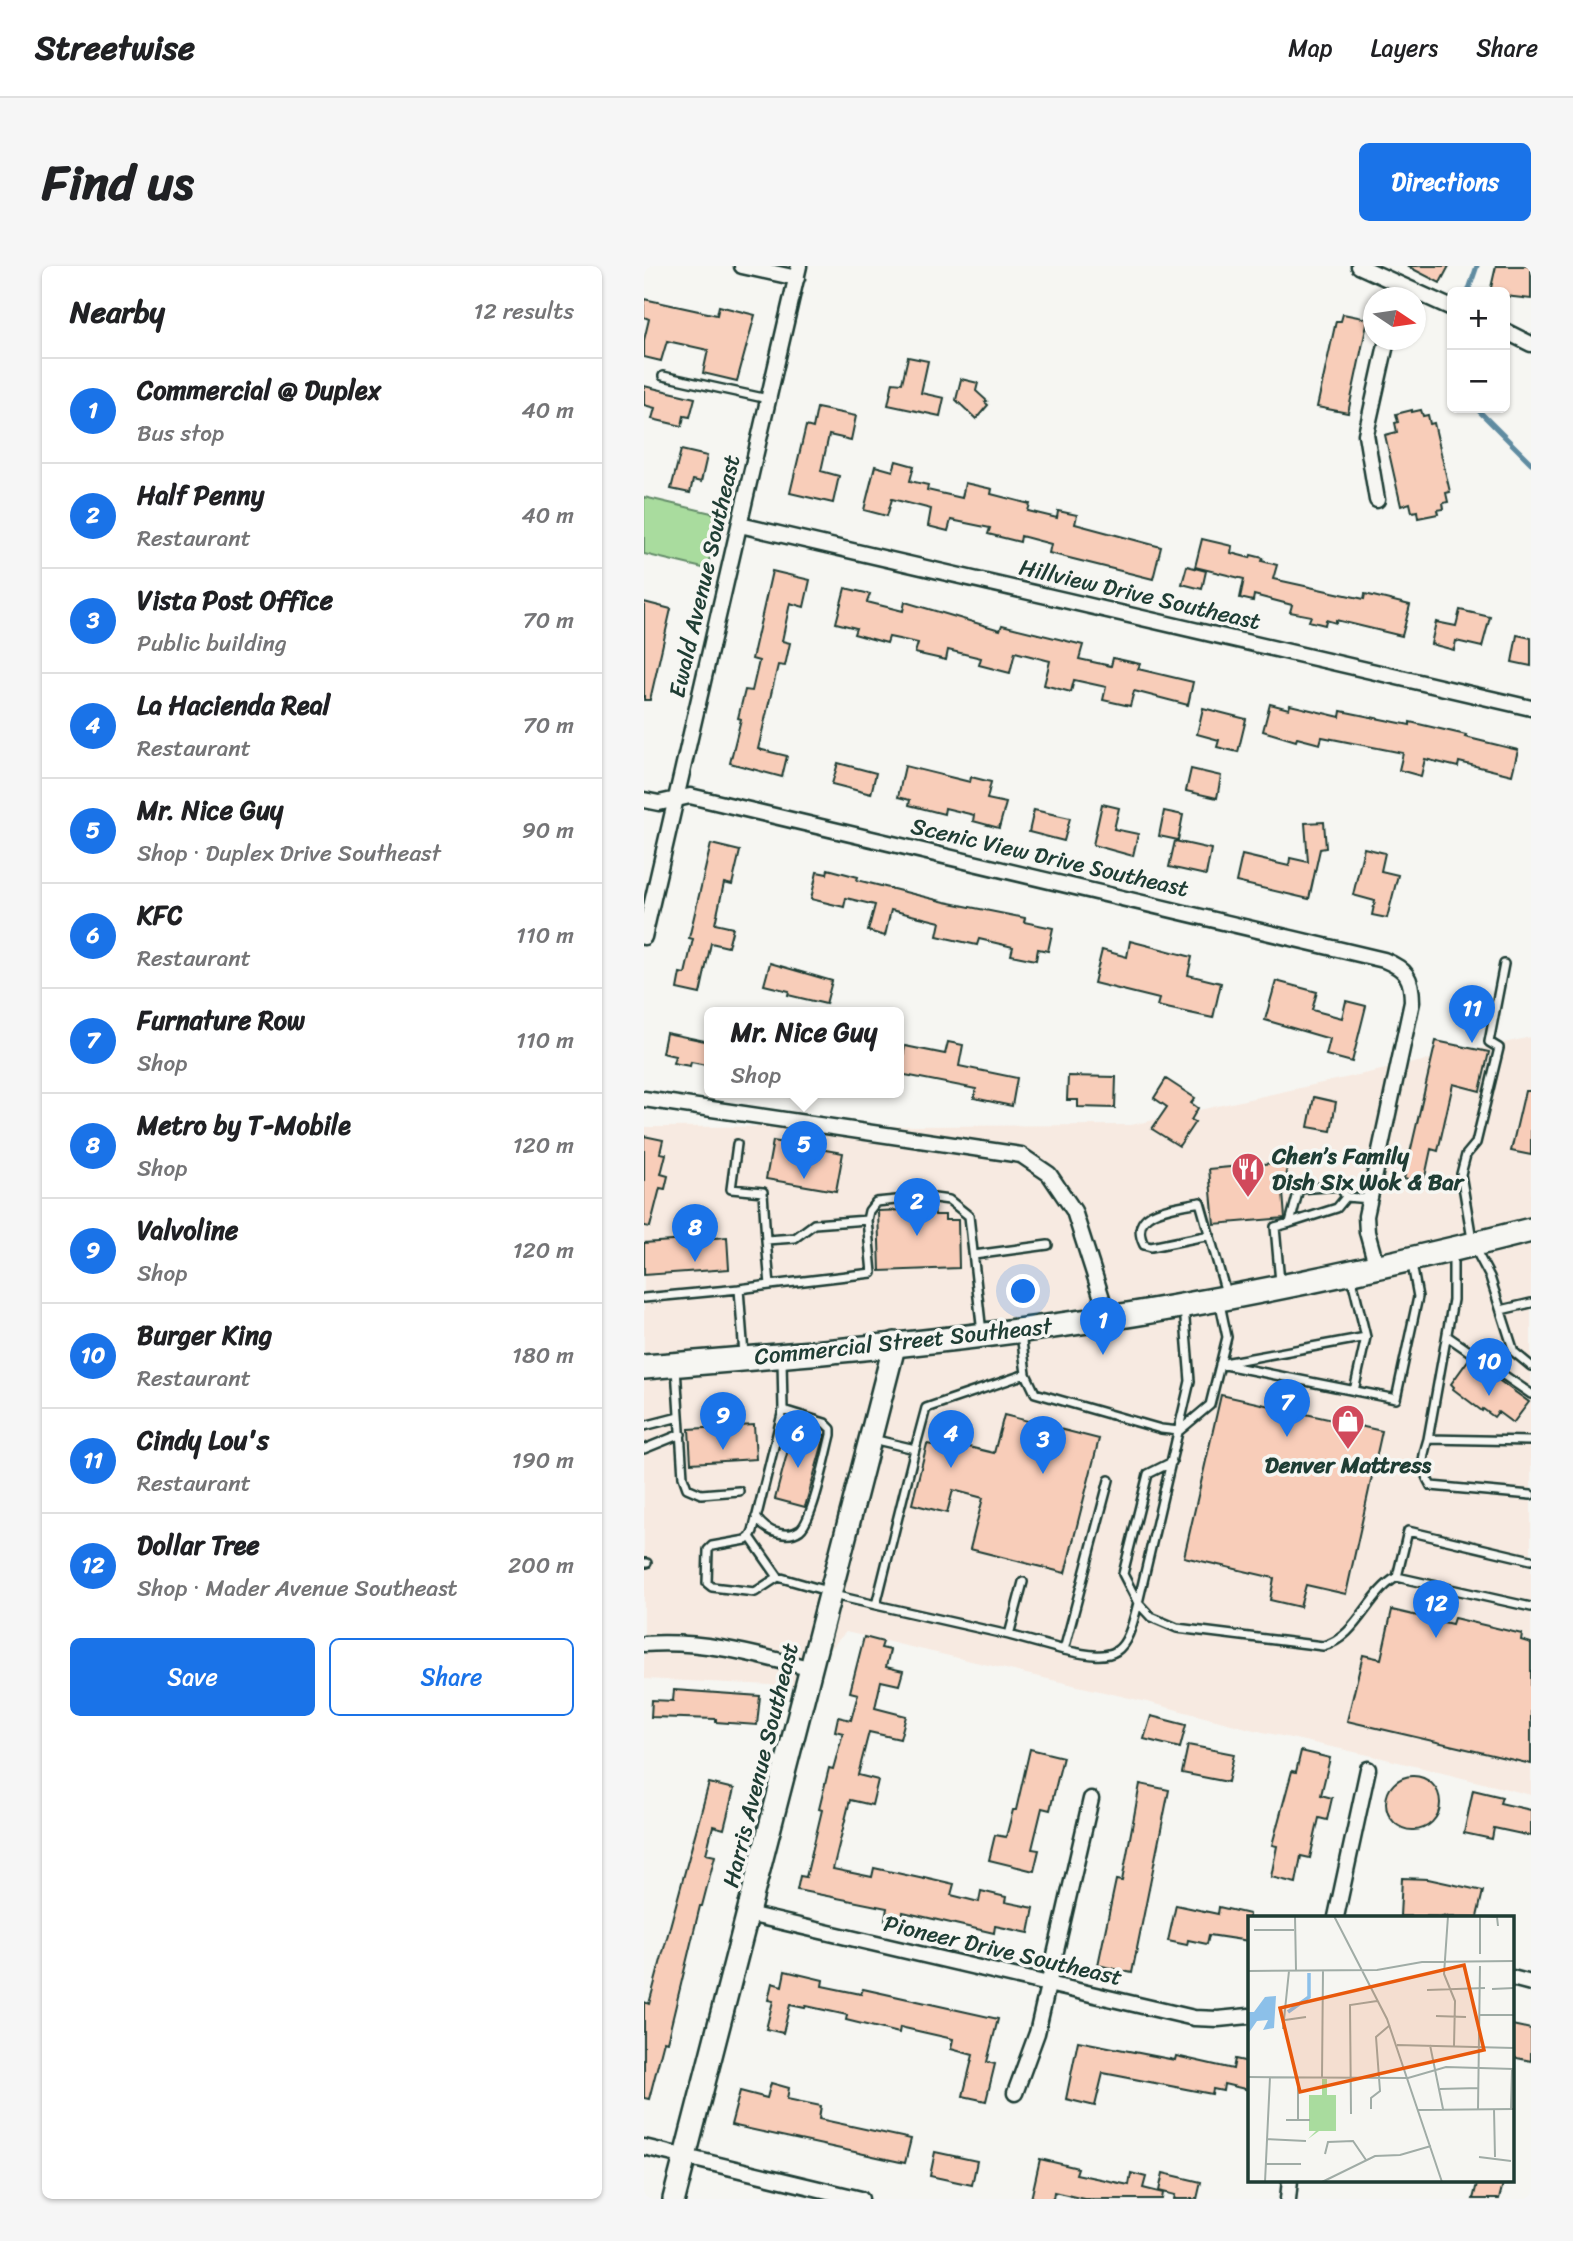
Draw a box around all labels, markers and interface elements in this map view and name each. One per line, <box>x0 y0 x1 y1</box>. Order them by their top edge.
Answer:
text: Streetwise <box>35 19 195 77</box>
text: Map <box>1288 27 1333 69</box>
text: Layers <box>1371 27 1438 69</box>
text: Share <box>1476 27 1538 69</box>
text: Find us <box>42 139 194 226</box>
button: Directions <box>1359 143 1531 221</box>
text: Nearby <box>70 285 165 339</box>
north arrow <box>1363 287 1426 350</box>
map controls <box>1447 287 1510 413</box>
button: + <box>1447 287 1510 350</box>
text: 12 results <box>474 291 574 332</box>
button: − <box>1447 350 1510 413</box>
text: Commercial @ Duplex <box>137 367 381 413</box>
text: 1 <box>88 390 98 431</box>
text: 40 m <box>521 390 574 431</box>
text: Bus stop <box>137 413 224 454</box>
street label: Ewald Avenue Southeast <box>657 451 752 702</box>
text: Half Penny <box>137 472 264 518</box>
text: 2 <box>86 495 100 536</box>
text: 40 m <box>521 495 574 536</box>
text: Restaurant <box>137 518 251 559</box>
street label: Hillview Drive Southeast <box>1015 547 1265 642</box>
text: Vista Post Office <box>137 577 333 623</box>
text: 3 <box>87 600 99 641</box>
text: 70 m <box>523 600 574 641</box>
text: Public building <box>137 623 287 664</box>
text: La Hacienda Real <box>137 682 330 728</box>
text: 4 <box>86 705 100 746</box>
text: 70 m <box>523 705 574 746</box>
text: Restaurant <box>137 728 251 769</box>
text: Mr. Nice Guy <box>137 787 283 833</box>
street label: Scenic View Drive Southeast <box>907 806 1193 909</box>
text: 5 <box>86 810 100 851</box>
text: 90 m <box>522 810 574 851</box>
text: Shop · Duplex Drive Southeast <box>137 833 441 874</box>
text: KFC <box>137 892 183 938</box>
text: 6 <box>86 915 100 956</box>
text: 110 m <box>516 915 574 956</box>
text: Restaurant <box>137 938 251 979</box>
pin: 11 <box>1449 985 1495 1043</box>
text: Furnature Row <box>137 997 305 1043</box>
popup <box>704 1007 904 1098</box>
text: Mr. Nice Guy <box>731 1009 877 1055</box>
text: 7 <box>86 1020 100 1061</box>
text: 110 m <box>516 1020 574 1061</box>
text: Shop <box>137 1043 187 1084</box>
text: Shop <box>731 1055 781 1096</box>
text: Metro by T-Mobile <box>137 1102 351 1148</box>
pin: 5 <box>781 1121 827 1179</box>
text: 8 <box>86 1125 100 1166</box>
text: 120 m <box>513 1125 574 1166</box>
place label: Chen’s Family Dish Six Wok & Bar <box>1271 1136 1466 1203</box>
text: Shop <box>137 1148 187 1189</box>
restaurant icon: Chen’s Family Dish Six Wok & Bar <box>1229 1150 1267 1199</box>
pin: 2 <box>894 1178 940 1236</box>
pin: 8 <box>672 1204 718 1262</box>
text: Valvoline <box>137 1207 238 1253</box>
text: 9 <box>86 1230 100 1271</box>
text: 120 m <box>513 1230 574 1271</box>
text: Shop <box>137 1253 187 1294</box>
your location <box>1006 1274 1040 1308</box>
pin: 1 <box>1080 1297 1126 1355</box>
street label: Commercial Street Southeast <box>752 1305 1056 1378</box>
text: Burger King <box>137 1312 272 1358</box>
text: 10 <box>81 1335 105 1376</box>
text: 180 m <box>512 1335 574 1376</box>
pin: 10 <box>1466 1338 1512 1396</box>
text: Restaurant <box>137 1358 251 1399</box>
pin: 7 <box>1264 1379 1310 1437</box>
pin: 9 <box>700 1392 746 1450</box>
shop icon: Denver Mattress <box>1329 1402 1367 1451</box>
pin: 6 <box>775 1410 821 1468</box>
pin: 4 <box>928 1410 974 1468</box>
pin: 3 <box>1020 1416 1066 1474</box>
text: Cindy Lou's <box>137 1417 269 1463</box>
text: 11 <box>83 1440 103 1481</box>
text: 190 m <box>512 1440 574 1481</box>
place label: Denver Mattress <box>1265 1445 1432 1486</box>
text: Restaurant <box>137 1463 251 1504</box>
text: Dollar Tree <box>137 1522 260 1568</box>
text: 12 <box>81 1545 105 1586</box>
text: 200 m <box>508 1545 574 1586</box>
text: Shop · Mader Avenue Southeast <box>137 1568 458 1609</box>
pin: 12 <box>1413 1580 1459 1638</box>
button: Save <box>70 1638 315 1716</box>
button: Share <box>329 1638 574 1716</box>
street label: Harris Avenue Southeast <box>710 1638 811 1892</box>
street label: Pioneer Drive Southeast <box>879 1903 1126 1998</box>
inset map <box>1248 1916 1514 2182</box>

